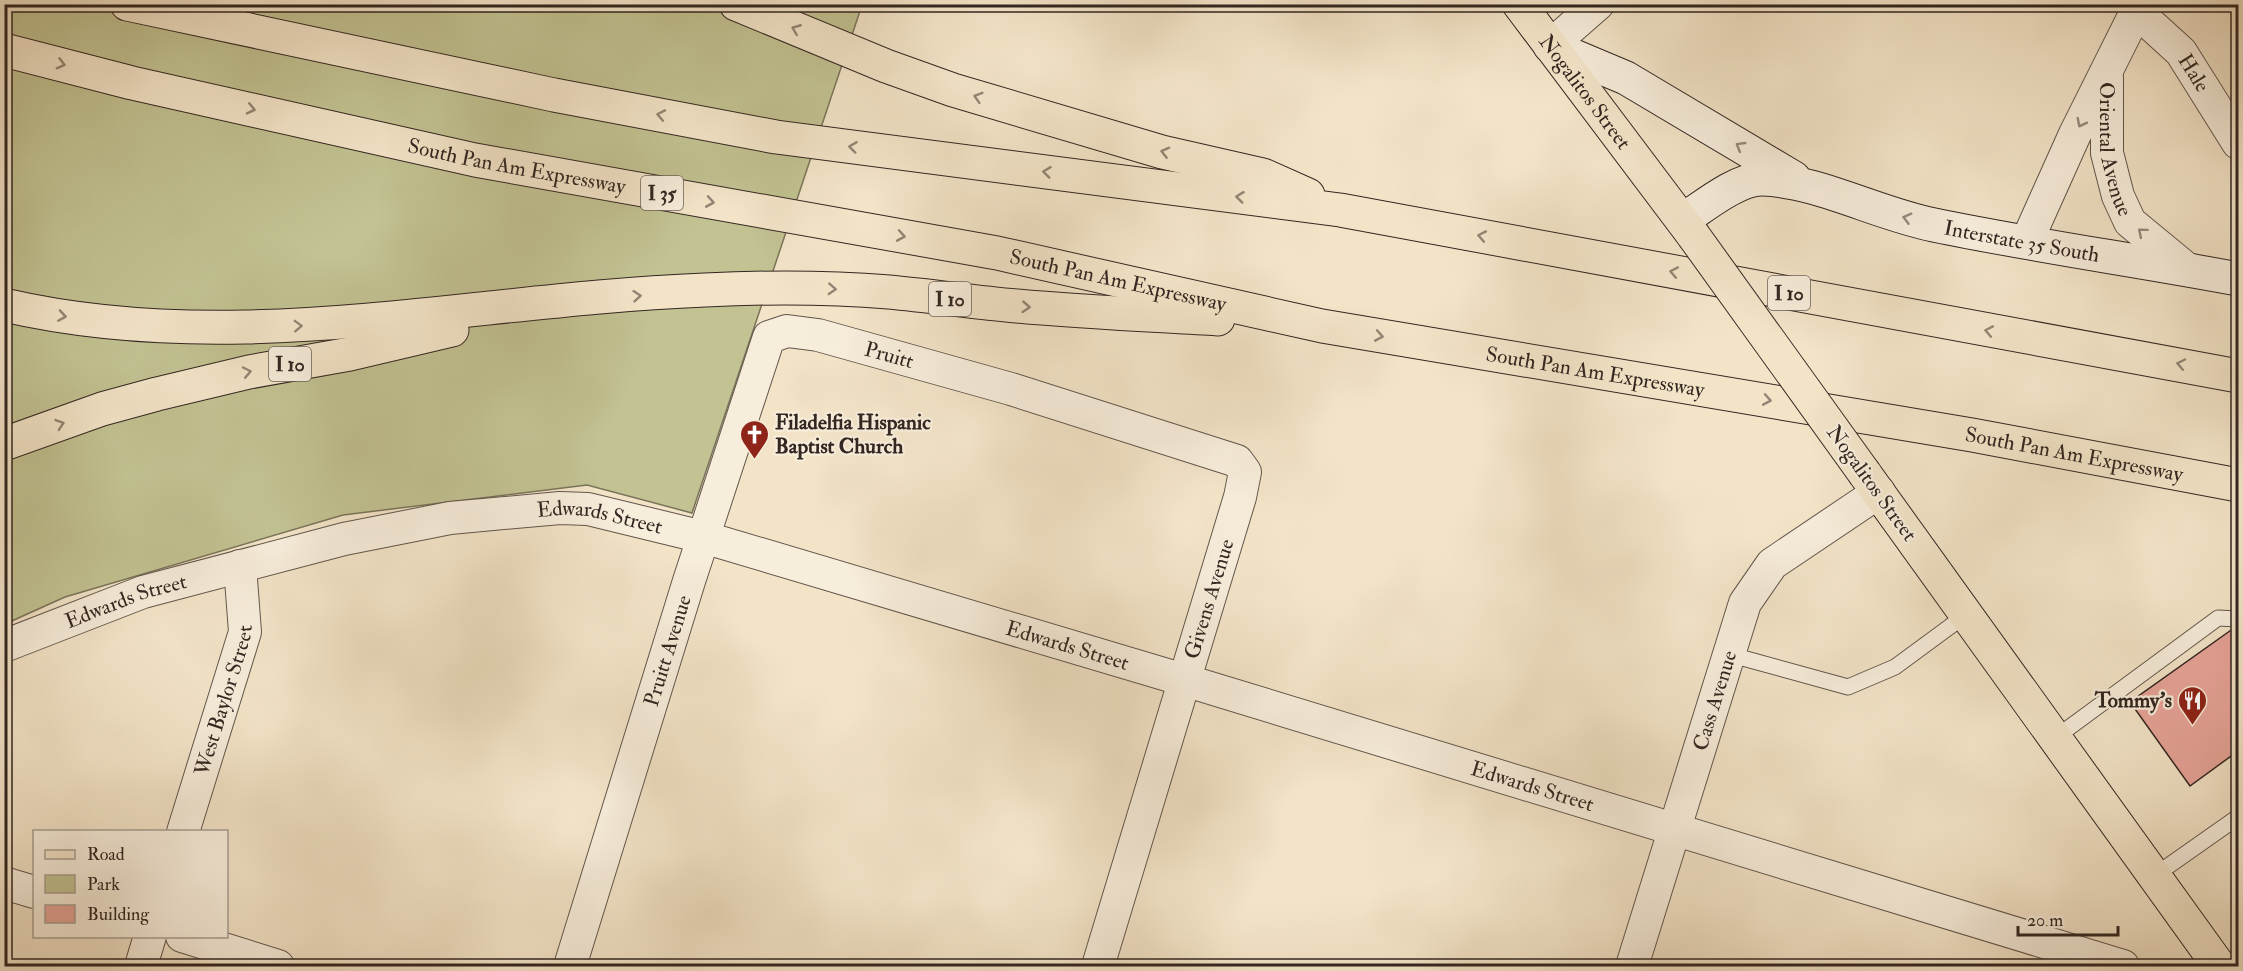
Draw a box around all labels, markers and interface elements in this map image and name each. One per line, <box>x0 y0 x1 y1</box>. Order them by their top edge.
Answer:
one-way arrow <box>791 24 802 36</box>
street label: Nogalitos Street <box>1533 29 1637 155</box>
street label: Hale <box>2172 49 2216 97</box>
one-way arrow <box>56 57 66 70</box>
street label: Oriental Avenue <box>2093 82 2139 221</box>
one-way arrow <box>973 92 984 104</box>
one-way arrow <box>246 102 256 115</box>
one-way arrow <box>656 109 666 122</box>
one-way arrow <box>2077 117 2088 127</box>
street label: South Pan Am Expressway <box>405 132 629 201</box>
one-way arrow <box>849 141 858 153</box>
one-way arrow <box>1736 142 1746 154</box>
one-way arrow <box>1161 147 1171 160</box>
one-way arrow <box>1042 166 1051 178</box>
road number: I 35 <box>641 176 683 210</box>
one-way arrow <box>1236 191 1245 203</box>
one-way arrow <box>704 195 714 208</box>
one-way arrow <box>1903 213 1913 225</box>
street label: Interstate 35 South <box>1942 214 2102 269</box>
one-way arrow <box>2138 228 2149 239</box>
one-way arrow <box>896 229 906 242</box>
one-way arrow <box>1477 230 1487 243</box>
street label: South Pan Am Expressway <box>1007 243 1230 318</box>
one-way arrow <box>1669 266 1679 279</box>
road number: I 10 <box>1768 276 1810 310</box>
road number: I 10 <box>929 282 971 316</box>
one-way arrow <box>827 283 836 296</box>
one-way arrow <box>633 289 642 302</box>
one-way arrow <box>1022 300 1031 313</box>
one-way arrow <box>57 310 67 322</box>
one-way arrow <box>294 320 303 333</box>
one-way arrow <box>1985 325 1995 338</box>
one-way arrow <box>1374 329 1384 342</box>
street label: Pruitt <box>861 336 917 375</box>
street label: South Pan Am Expressway <box>1484 341 1707 404</box>
road number: I 10 <box>269 347 311 381</box>
one-way arrow <box>2177 359 2187 372</box>
one-way arrow <box>242 366 252 379</box>
one-way arrow <box>1761 393 1771 406</box>
place label: Filadelfia Hispanic Baptist Church <box>775 409 931 460</box>
church icon: Filadelfia Hispanic Baptist Church <box>738 418 770 460</box>
one-way arrow <box>54 419 64 431</box>
street label: Nogalitos Street <box>1820 420 1923 547</box>
street label: South Pan Am Expressway <box>1963 421 2186 489</box>
street label: Edwards Street <box>536 495 665 541</box>
street label: Givens Avenue <box>1178 536 1241 662</box>
street label: Edwards Street <box>61 568 190 635</box>
street label: Pruitt Avenue <box>638 592 698 710</box>
street label: Edwards Street <box>1002 615 1132 677</box>
street label: West Baylor Street <box>188 624 259 780</box>
street label: Cass Avenue <box>1687 647 1743 754</box>
restaurant icon: Tommy's <box>2177 684 2209 726</box>
place label: Tommy's <box>2094 687 2172 714</box>
street label: Edwards Street <box>1468 755 1597 818</box>
legend <box>33 830 228 938</box>
text: Road <box>87 843 125 866</box>
text: Park <box>87 873 120 896</box>
scale bar <box>2018 899 2118 937</box>
text: Building <box>87 903 150 926</box>
text: 20 m <box>2027 909 2063 932</box>

